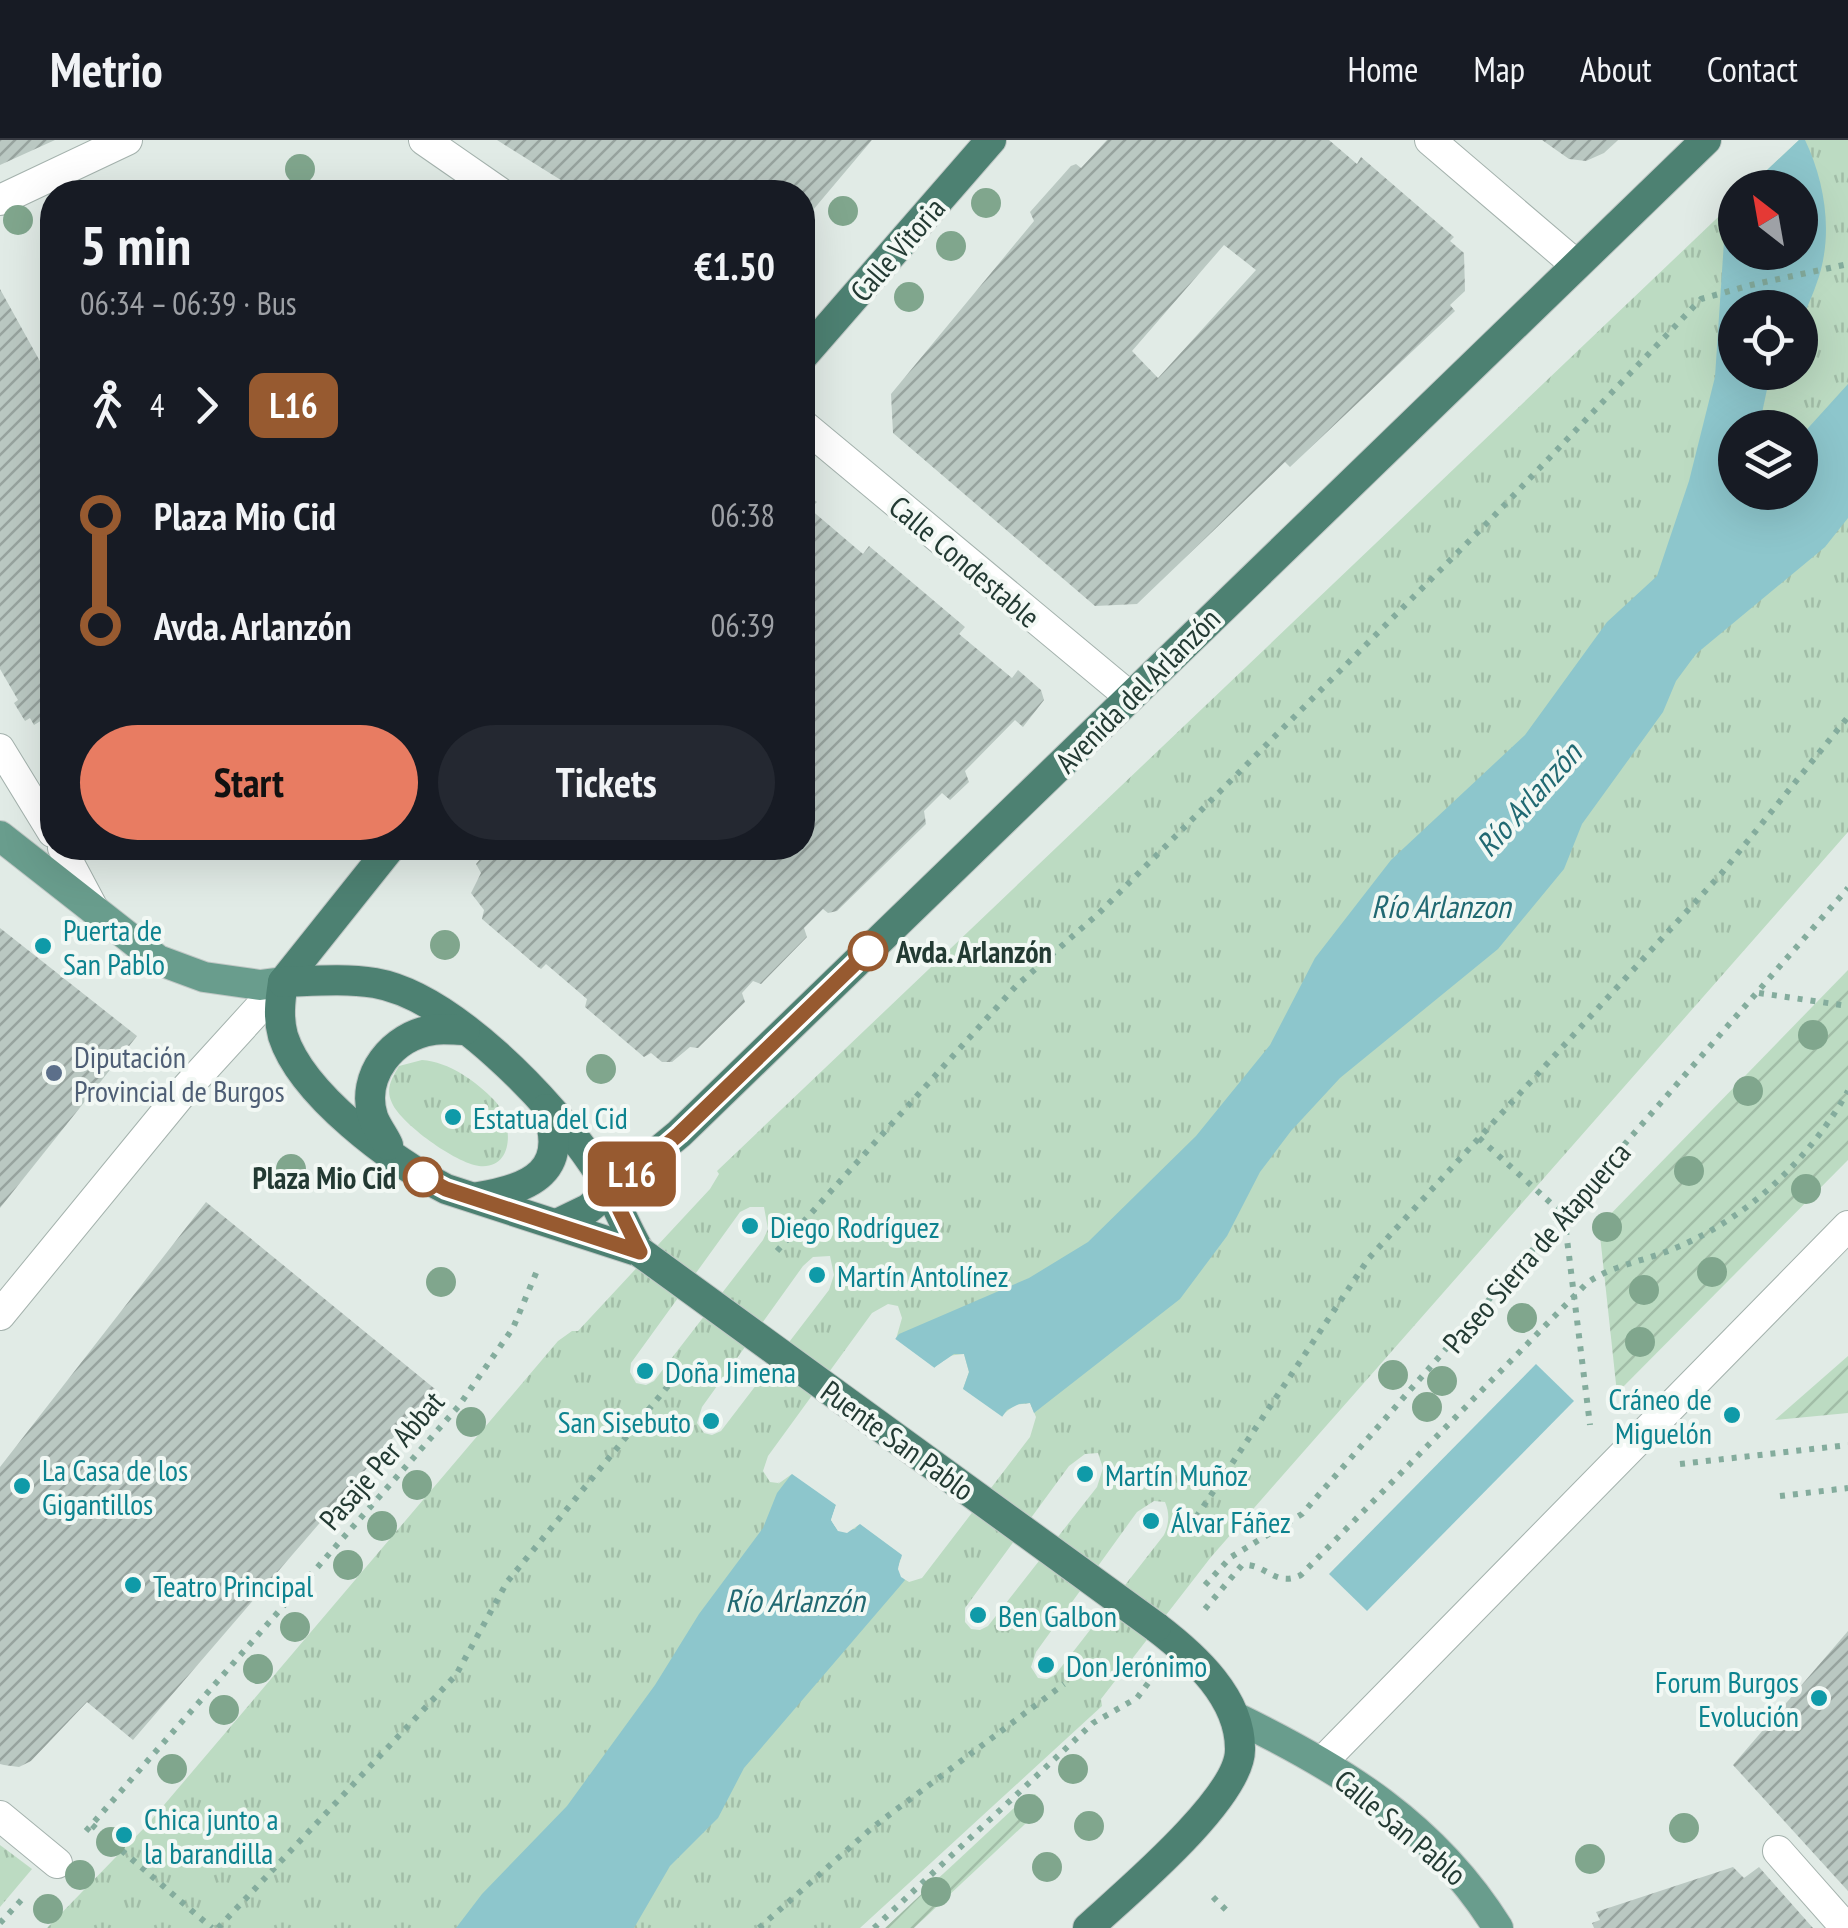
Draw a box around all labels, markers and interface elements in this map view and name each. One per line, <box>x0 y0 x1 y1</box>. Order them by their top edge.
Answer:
text: Metrio <box>50 38 163 100</box>
text: Home <box>1347 46 1419 92</box>
text: Map <box>1474 46 1525 92</box>
text: About <box>1580 46 1652 92</box>
text: Contact <box>1707 46 1798 92</box>
north arrow <box>1718 170 1818 270</box>
map controls <box>1718 170 1818 510</box>
street label: Calle Vitoria <box>841 189 953 309</box>
text: 5 min <box>80 209 191 280</box>
text: €1.50 <box>694 241 775 290</box>
text: 06:34 – 06:39 · Bus <box>80 282 297 324</box>
button: locate <box>1718 290 1818 390</box>
icon: walk <box>80 378 135 433</box>
icon: forward <box>179 378 234 433</box>
text: L16 <box>269 382 318 428</box>
text: 4 <box>150 384 164 426</box>
button: layers <box>1718 410 1818 510</box>
street label: Calle Condestable <box>881 487 1049 635</box>
text: Plaza Mio Cid <box>154 491 336 540</box>
text: 06:38 <box>711 494 775 536</box>
street label: Avenida del Arlanzón <box>1046 599 1228 781</box>
text: Avda. Arlanzón <box>154 601 352 650</box>
text: 06:39 <box>711 604 775 646</box>
button: Start <box>80 725 418 840</box>
button: Tickets <box>438 725 775 840</box>
water label: Río Arlanzón <box>1466 732 1592 865</box>
water label: Río Arlanzon <box>1371 885 1513 927</box>
place label: Puerta de San Pablo <box>63 910 165 983</box>
marker: Avda. Arlanzón <box>849 932 887 970</box>
place label: Avda. Arlanzón <box>895 932 1052 971</box>
marker: Puerta de San Pablo <box>32 935 54 957</box>
place label: Diputación Provincial de Burgos <box>74 1037 285 1110</box>
marker: Diputación Provincial de Burgos <box>43 1062 65 1084</box>
place label: Estatua del Cid <box>473 1098 628 1137</box>
marker: Estatua del Cid <box>442 1106 464 1128</box>
street label: Paseo Sierra de Atapuerca <box>1434 1133 1638 1361</box>
line badge: L16 <box>574 1142 690 1206</box>
text: L16 <box>608 1151 656 1197</box>
place label: Plaza Mio Cid <box>252 1158 396 1197</box>
marker: Plaza Mio Cid <box>404 1158 442 1196</box>
place label: Diego Rodríguez <box>770 1207 940 1246</box>
marker: Diego Rodríguez <box>739 1215 761 1237</box>
place label: Martín Antolínez <box>837 1256 1008 1295</box>
marker: Martín Antolínez <box>806 1264 828 1286</box>
place label: Doña Jimena <box>665 1352 796 1391</box>
marker: Doña Jimena <box>634 1360 656 1382</box>
street label: Puente San Pablo <box>814 1371 982 1509</box>
place label: Cráneo de Miguelón <box>1608 1379 1712 1452</box>
street label: Pasaje Per Abbat <box>310 1382 452 1537</box>
place label: San Sisebuto <box>558 1402 691 1441</box>
marker: Cráneo de Miguelón <box>1721 1404 1743 1426</box>
marker: San Sisebuto <box>700 1410 722 1432</box>
place label: La Casa de los Gigantillos <box>42 1450 188 1523</box>
place label: Martín Muñoz <box>1105 1455 1248 1494</box>
marker: Martín Muñoz <box>1074 1463 1096 1485</box>
marker: La Casa de los Gigantillos <box>11 1475 33 1497</box>
place label: Álvar Fáñez <box>1171 1502 1291 1541</box>
marker: Álvar Fáñez <box>1140 1510 1162 1532</box>
place label: Teatro Principal <box>153 1566 313 1605</box>
marker: Teatro Principal <box>122 1574 144 1596</box>
water label: Río Arlanzón <box>725 1579 867 1621</box>
place label: Ben Galbon <box>998 1596 1117 1635</box>
marker: Ben Galbon <box>967 1604 989 1626</box>
place label: Don Jerónimo <box>1066 1646 1207 1685</box>
marker: Don Jerónimo <box>1035 1654 1057 1676</box>
place label: Forum Burgos Evolución <box>1655 1662 1799 1735</box>
marker: Forum Burgos Evolución <box>1808 1687 1830 1709</box>
street label: Calle San Pablo <box>1327 1761 1475 1893</box>
place label: Chica junto a la barandilla <box>144 1799 278 1872</box>
marker: Chica junto a la barandilla <box>113 1824 135 1846</box>

